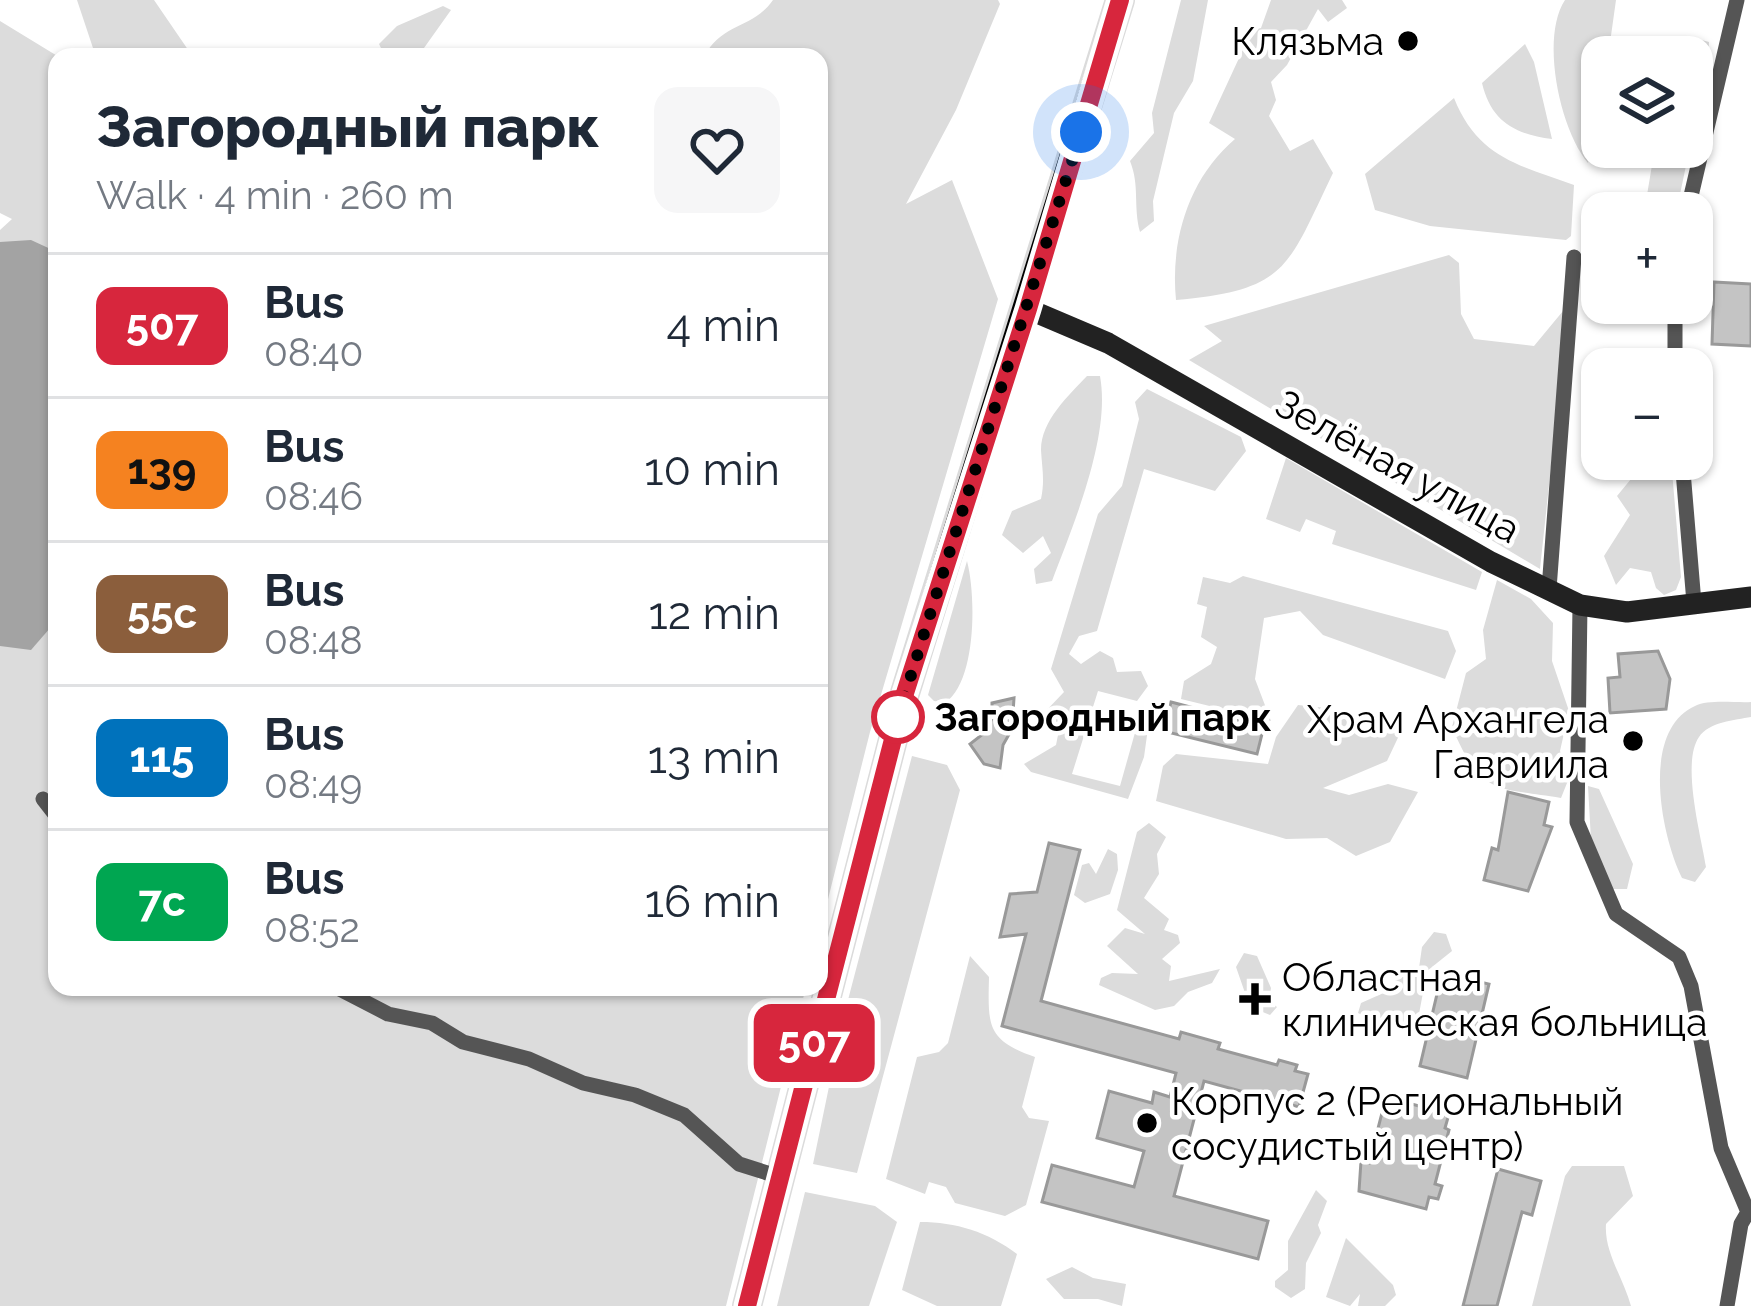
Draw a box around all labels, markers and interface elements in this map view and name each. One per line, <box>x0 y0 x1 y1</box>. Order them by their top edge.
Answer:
place label: Клязьма <box>1231 18 1384 64</box>
marker: Клязьма <box>1395 28 1421 54</box>
map controls <box>1581 36 1713 480</box>
button: layers <box>1581 36 1713 168</box>
button: heart <box>654 87 780 213</box>
text: Загородный парк <box>96 93 600 160</box>
your location <box>1051 102 1111 162</box>
text: Walk · 4 min · 260 m <box>96 172 454 218</box>
button: + <box>1581 192 1713 324</box>
text: Bus <box>264 276 345 329</box>
text: 4 min <box>667 299 780 352</box>
text: 507 <box>126 301 198 350</box>
text: 08:40 <box>264 329 364 375</box>
button: − <box>1581 348 1713 480</box>
street label: Зелёная улица <box>1268 380 1528 552</box>
text: Bus <box>264 420 345 473</box>
text: 10 min <box>644 443 780 496</box>
text: 139 <box>128 445 196 494</box>
text: 08:46 <box>264 473 363 519</box>
text: Bus <box>264 564 345 617</box>
text: 12 min <box>648 587 780 640</box>
text: 55с <box>127 589 197 638</box>
text: 08:48 <box>264 617 363 663</box>
marker: Загородный парк <box>873 692 923 742</box>
place label: Загородный парк <box>934 694 1272 740</box>
place label: Храм Архангела Гавриила <box>1307 696 1609 787</box>
text: Bus <box>264 708 345 761</box>
marker: Храм Архангела Гавриила <box>1620 728 1646 754</box>
text: 13 min <box>648 731 780 784</box>
text: 115 <box>130 733 194 782</box>
text: 08:49 <box>264 761 362 807</box>
text: Bus <box>264 852 345 905</box>
text: 16 min <box>645 875 780 928</box>
text: 7с <box>138 877 186 926</box>
text: 08:52 <box>264 905 360 951</box>
place label: Областная клиническая больница <box>1282 954 1707 1045</box>
marker: Областная клиническая больница <box>1239 983 1271 1015</box>
line badge: 507 <box>745 1004 883 1082</box>
text: 507 <box>778 1018 850 1067</box>
place label: Корпус 2 (Региональный сосудистый центр) <box>1171 1078 1623 1169</box>
marker: Корпус 2 (Региональный сосудистый центр) <box>1134 1110 1160 1136</box>

